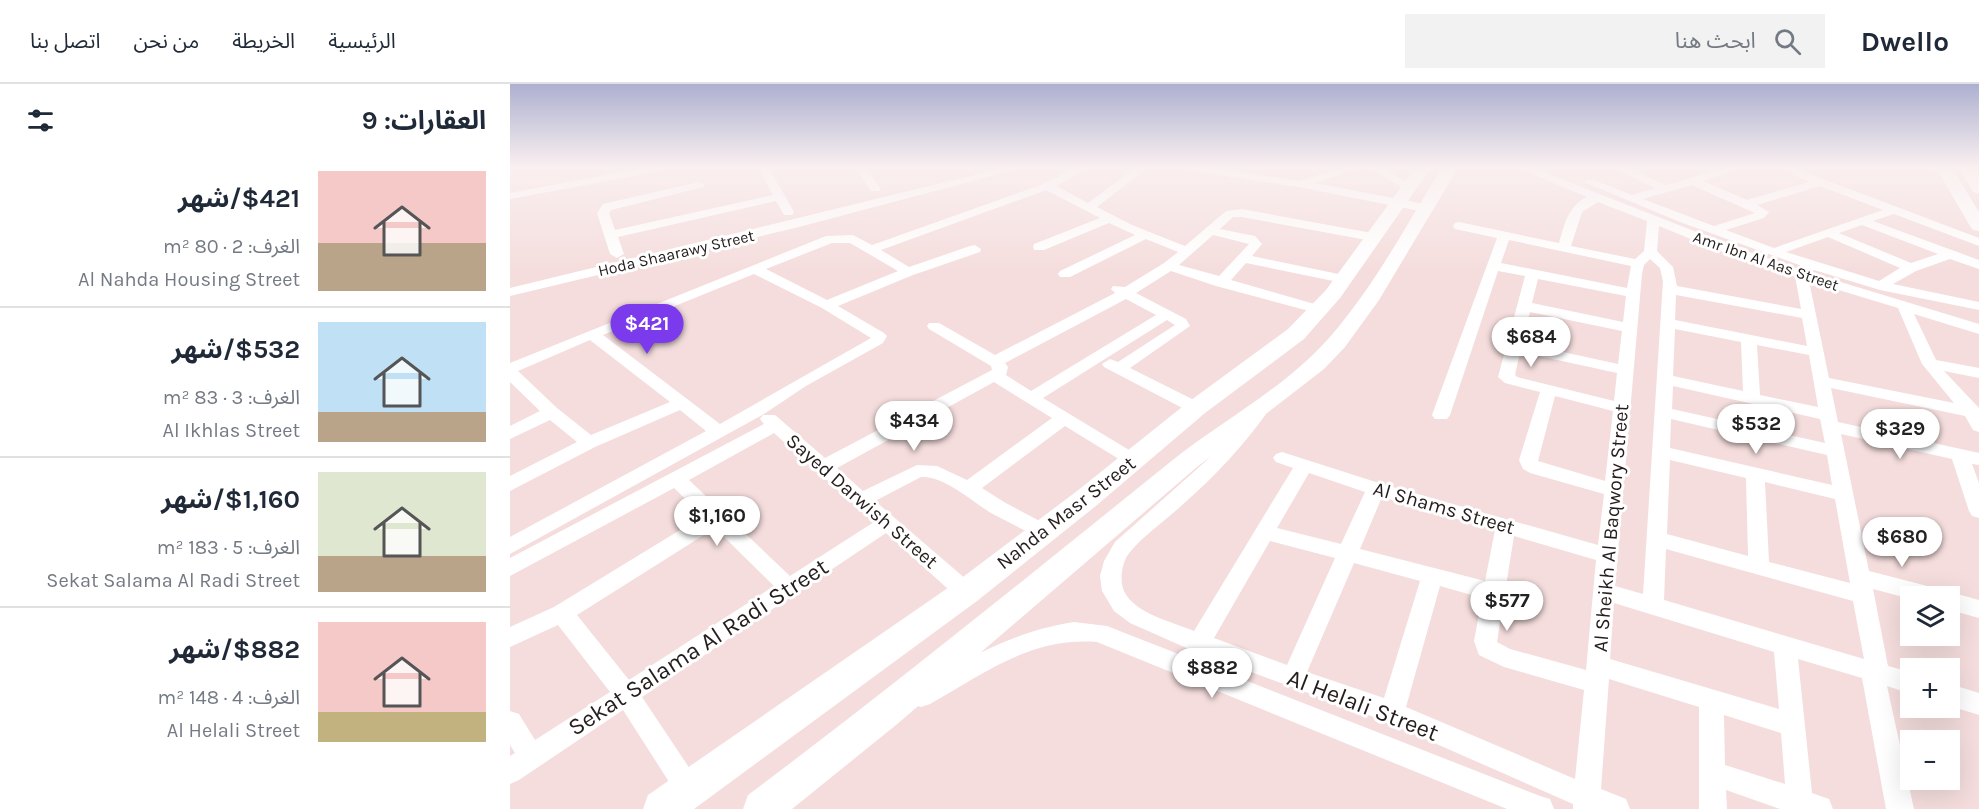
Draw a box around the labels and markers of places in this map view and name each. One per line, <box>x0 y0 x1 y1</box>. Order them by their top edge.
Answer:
pin: $421 <box>611 304 683 355</box>
pin: $684 <box>1495 317 1567 368</box>
pin: $434 <box>878 401 950 452</box>
pin: $532 <box>1720 404 1792 455</box>
pin: $329 <box>1864 409 1936 460</box>
pin: $1,160 <box>668 496 766 547</box>
pin: $680 <box>1866 517 1938 568</box>
pin: $577 <box>1471 581 1543 632</box>
pin: $882 <box>1176 648 1248 699</box>

